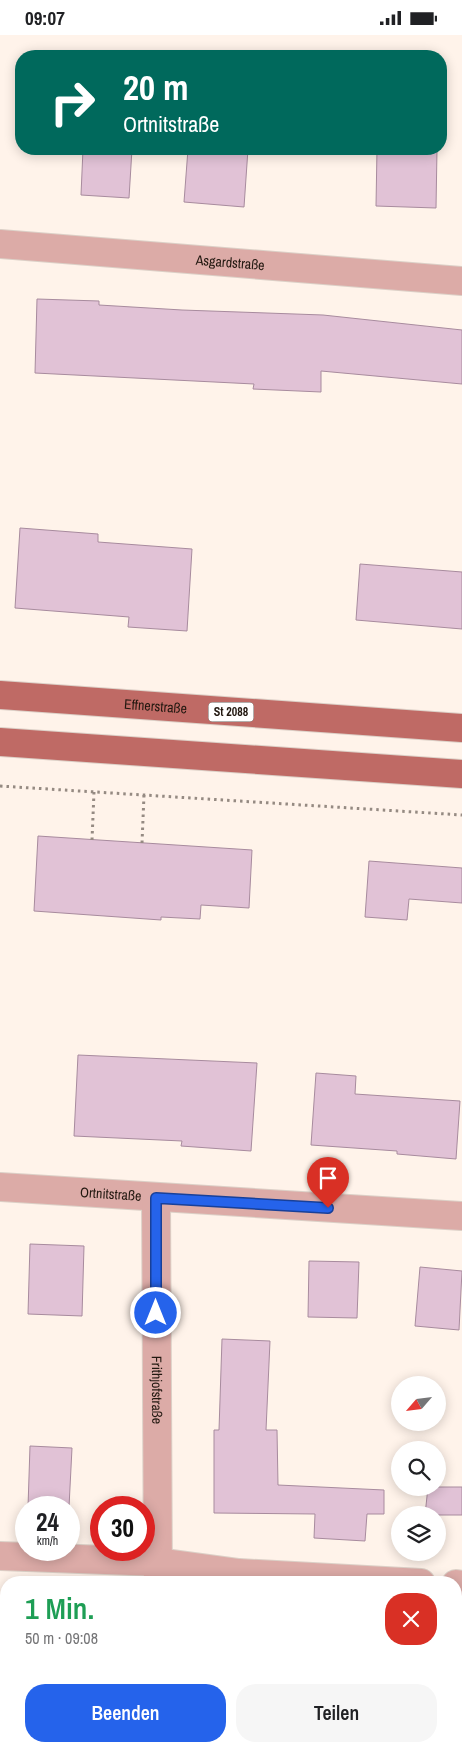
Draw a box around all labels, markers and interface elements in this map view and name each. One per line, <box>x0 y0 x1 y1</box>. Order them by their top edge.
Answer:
text: 09:07 <box>25 5 65 31</box>
text: 20 m <box>123 64 188 111</box>
icon: right <box>40 70 105 135</box>
text: Ortnitstraße <box>123 109 219 139</box>
street label: Asgardstraße <box>194 251 265 274</box>
street label: Effnerstraße <box>124 695 188 717</box>
road number: St 2088 <box>208 703 254 721</box>
pin <box>307 1157 349 1208</box>
icon: arrive <box>314 1164 342 1192</box>
street label: Ortnitstraße <box>80 1183 142 1205</box>
position arrow <box>129 1286 181 1338</box>
street label: Frithjofstraße <box>148 1356 166 1424</box>
north arrow <box>391 1376 446 1431</box>
map controls <box>391 1376 446 1561</box>
button: search <box>391 1441 446 1496</box>
speed limit sign: 30 <box>90 1496 155 1561</box>
text: 24 <box>36 1505 59 1539</box>
button: layers <box>391 1506 446 1561</box>
text: km/h <box>37 1533 58 1549</box>
text: 1 Min. <box>25 1588 94 1628</box>
button: close <box>385 1593 437 1645</box>
text: 50 m · 09:08 <box>25 1627 98 1649</box>
button: Beenden <box>25 1684 226 1742</box>
button: Teilen <box>236 1684 437 1742</box>

